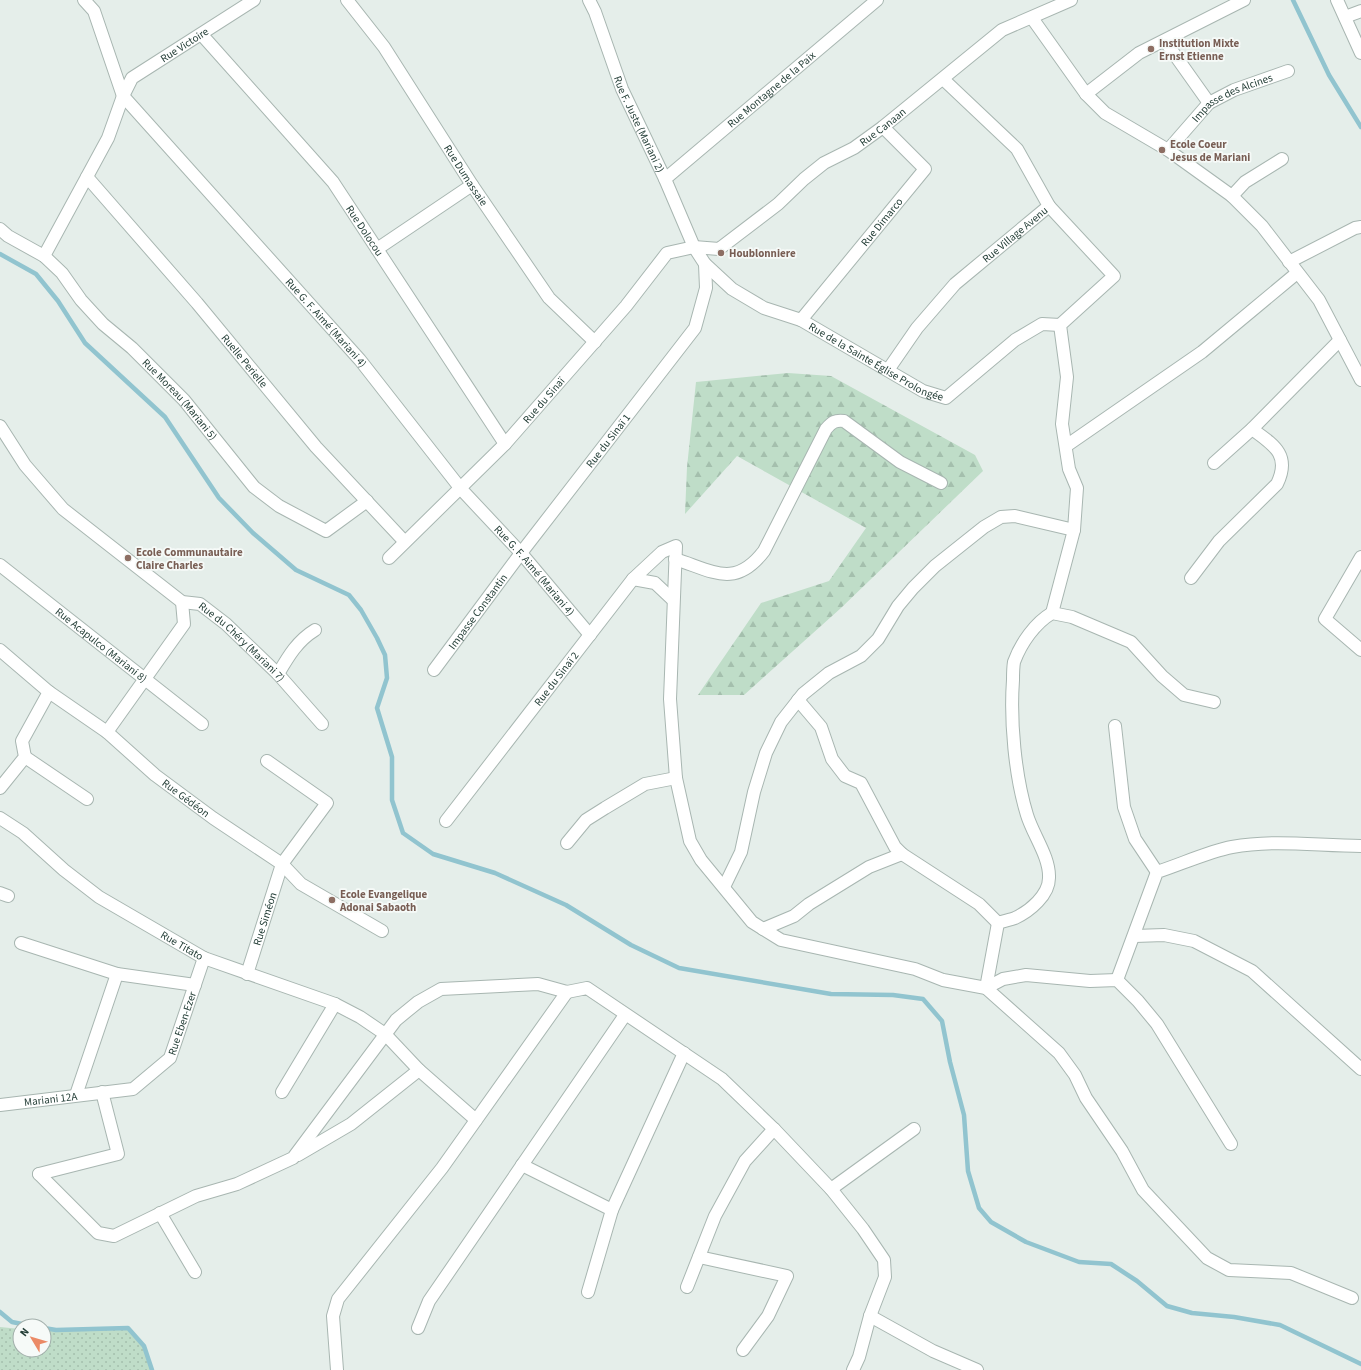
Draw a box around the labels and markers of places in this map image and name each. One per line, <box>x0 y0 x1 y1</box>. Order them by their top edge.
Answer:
place label: Institution Mixte Ernst Etienne <box>1159 36 1240 64</box>
marker: Institution Mixte Ernst Etienne <box>1146 44 1156 54</box>
place label: Ecole Coeur Jesus de Mariani <box>1170 137 1250 165</box>
marker: Ecole Coeur Jesus de Mariani <box>1157 145 1167 155</box>
place label: Houblonniere <box>729 246 796 261</box>
marker: Houblonniere <box>716 248 726 258</box>
place label: Ecole Communautaire Claire Charles <box>136 545 243 573</box>
marker: Ecole Communautaire Claire Charles <box>123 553 133 563</box>
place label: Ecole Evangelique Adonai Sabaoth <box>339 887 428 915</box>
marker: Ecole Evangelique Adonai Sabaoth <box>327 895 337 905</box>

